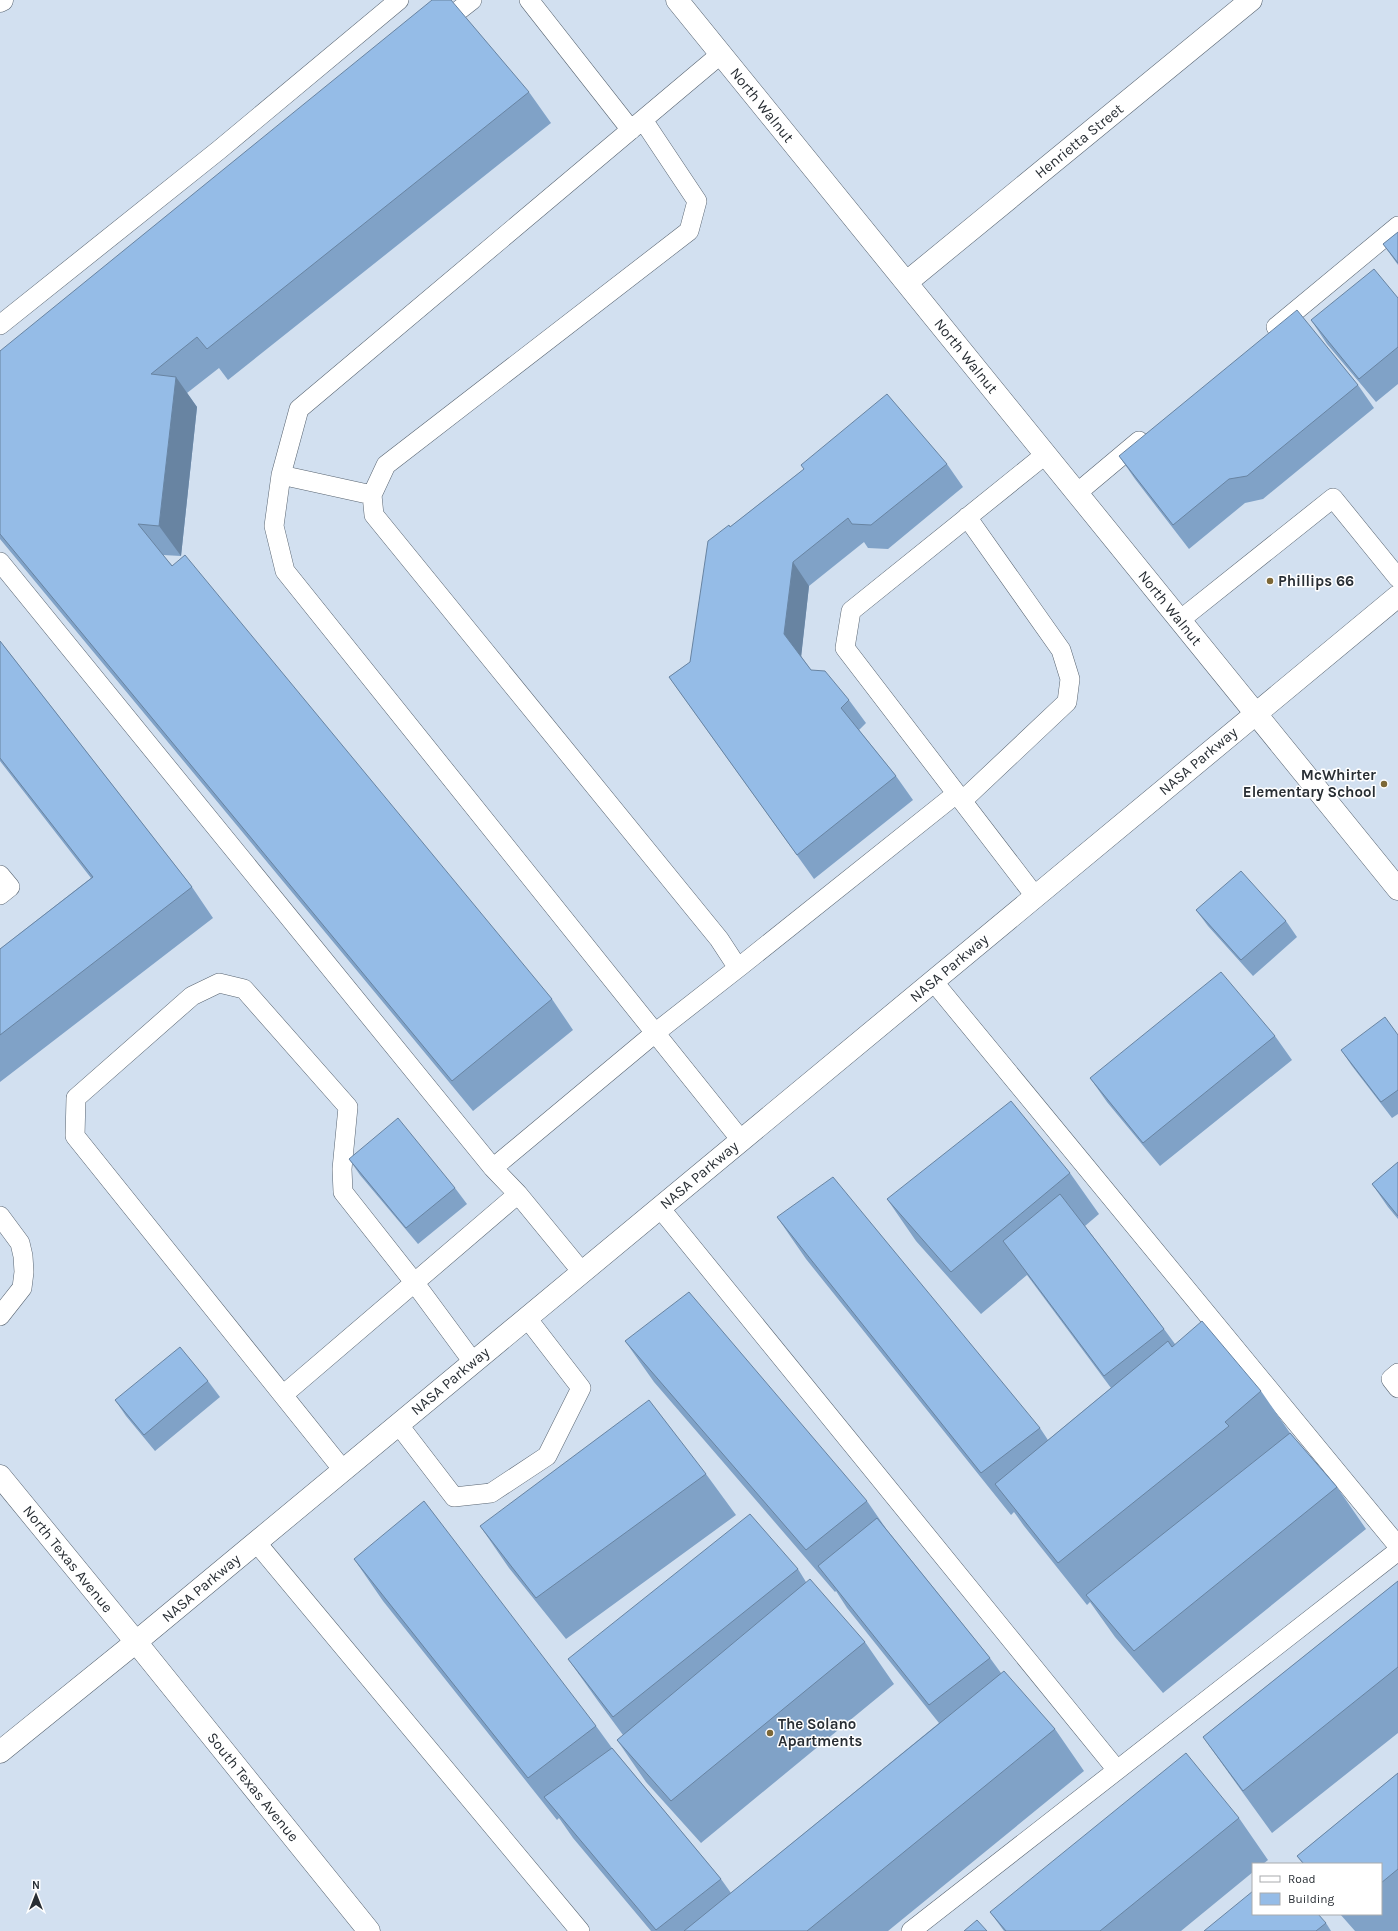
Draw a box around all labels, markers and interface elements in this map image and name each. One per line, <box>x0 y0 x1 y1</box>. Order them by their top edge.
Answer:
street label: North Walnut <box>726 64 798 146</box>
street label: Henrietta Street <box>1031 100 1127 182</box>
street label: North Walnut <box>930 315 1002 397</box>
street label: North Walnut <box>1134 567 1206 649</box>
place label: Phillips 66 <box>1278 572 1354 590</box>
marker: Phillips 66 <box>1265 576 1275 586</box>
street label: NASA Parkway <box>1155 723 1241 799</box>
place label: McWhirter Elementary School <box>1243 766 1376 801</box>
marker: McWhirter Elementary School <box>1379 779 1389 789</box>
street label: NASA Parkway <box>906 930 992 1006</box>
street label: NASA Parkway <box>656 1137 742 1213</box>
street label: NASA Parkway <box>407 1343 493 1419</box>
street label: North Texas Avenue <box>19 1502 117 1616</box>
street label: NASA Parkway <box>158 1550 244 1626</box>
place label: The Solano Apartments <box>778 1715 863 1750</box>
marker: The Solano Apartments <box>765 1728 775 1738</box>
street label: South Texas Avenue <box>203 1729 303 1845</box>
legend <box>1252 1863 1382 1915</box>
text: Road <box>1288 1872 1316 1886</box>
north arrow <box>16 1875 56 1915</box>
text: N <box>32 1879 40 1892</box>
text: Building <box>1288 1892 1335 1906</box>

